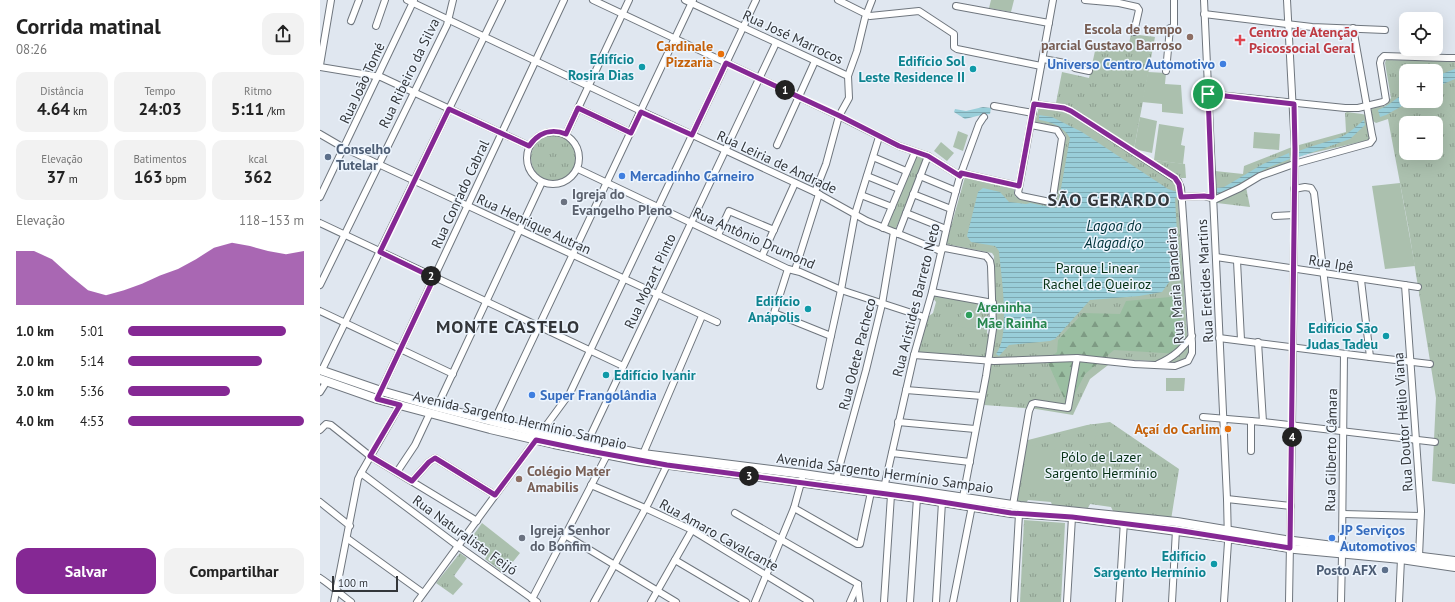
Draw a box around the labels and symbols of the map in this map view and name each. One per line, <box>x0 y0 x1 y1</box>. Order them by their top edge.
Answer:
street label: Rua José Marrocos <box>740 6 846 68</box>
street label: Rua Ribeiro da Silva <box>375 15 443 131</box>
place label: Escola de tempo parcial Gustavo Barroso <box>1041 20 1182 54</box>
place label: Centro de Atenção Psicossocial Geral <box>1249 23 1358 57</box>
marker: Escola de tempo parcial Gustavo Barroso <box>1185 32 1195 42</box>
marker: Centro de Atenção Psicossocial Geral <box>1234 34 1246 46</box>
place label: Cardinale Pizzaria <box>656 37 713 71</box>
street label: Rua João Tomé <box>335 39 389 127</box>
marker: Cardinale Pizzaria <box>716 49 726 59</box>
place label: Edifício Rosira Dias <box>568 50 634 84</box>
place label: Edifício Sol Leste Residence II <box>859 52 966 86</box>
place label: Universo Centro Automotivo <box>1047 55 1215 73</box>
marker: Universo Centro Automotivo <box>1218 59 1228 69</box>
marker: Edifício Rosira Dias <box>637 62 647 72</box>
marker: Edifício Sol Leste Residence II <box>968 64 978 74</box>
pin <box>1191 77 1225 111</box>
pin: 1 <box>775 80 795 100</box>
street label: Rua Leiria de Andrade <box>714 126 840 198</box>
street label: Rua Conrado Cabral <box>427 137 493 251</box>
place label: Conselho Tutelar <box>336 140 391 174</box>
marker: Conselho Tutelar <box>323 152 333 162</box>
place label: Mercadinho Carneiro <box>630 167 755 185</box>
marker: Mercadinho Carneiro <box>617 171 627 181</box>
place label: Igreja do Evangelho Pleno <box>572 185 673 219</box>
district label: SÃO GERARDO <box>1048 188 1170 211</box>
street label: Rua Henrique Autran <box>474 190 594 258</box>
marker: Igreja do Evangelho Pleno <box>559 197 569 207</box>
street label: Rua Antônio Drumond <box>690 203 818 273</box>
water label: Lagoa do Alagadiço <box>1083 216 1144 252</box>
street label: Rua Eretides Martins <box>1193 219 1217 343</box>
street label: Rua Aristides Barreto Neto <box>888 221 944 379</box>
street label: Rua Maria Bandeira <box>1162 227 1188 345</box>
street label: Rua Mozart Pinto <box>620 231 680 331</box>
street label: Rua Ipê <box>1307 251 1355 275</box>
park label: Parque Linear Rachel de Queiroz <box>1043 259 1151 293</box>
pin: 2 <box>421 266 441 286</box>
place label: Edifício Anápolis <box>748 292 800 326</box>
street label: Rua Odete Pacheco <box>834 296 880 412</box>
place label: Areninha Mãe Rainha <box>977 298 1047 332</box>
marker: Edifício Anápolis <box>803 304 813 314</box>
marker: Areninha Mãe Rainha <box>964 310 974 320</box>
district label: MONTE CASTELO <box>436 315 580 338</box>
place label: Edifício São Judas Tadeu <box>1306 319 1378 353</box>
marker: Edifício São Judas Tadeu <box>1381 331 1391 341</box>
street label: Rua Doutor Hélio Viana <box>1389 352 1417 492</box>
place label: Edifício Ivanir <box>614 366 696 384</box>
marker: Edifício Ivanir <box>601 370 611 380</box>
place label: Super Frangolândia <box>540 386 657 404</box>
street label: Avenida Sargento Hermínio Sampaio <box>411 387 629 453</box>
street label: Rua Gilberto Câmara <box>1321 388 1341 512</box>
marker: Super Frangolândia <box>527 390 537 400</box>
place label: Açaí do Carlim <box>1134 420 1220 438</box>
marker: Açaí do Carlim <box>1223 424 1233 434</box>
pin: 4 <box>1282 427 1302 447</box>
park label: Pólo de Lazer Sargento Hermínio <box>1045 448 1157 482</box>
street label: Avenida Sargento Hermínio Sampaio <box>775 449 995 497</box>
place label: Colégio Mater Amabilis <box>527 462 610 496</box>
pin: 3 <box>739 466 759 486</box>
marker: Colégio Mater Amabilis <box>514 474 524 484</box>
street label: Rua Naturalista Feijó <box>409 491 521 579</box>
street label: Rua Amaro Cavalcante <box>656 495 782 575</box>
place label: Igreja Senhor do Bonfim <box>530 521 610 555</box>
place label: JP Serviços Automotivos <box>1339 521 1416 555</box>
marker: Igreja Senhor do Bonfim <box>517 533 527 543</box>
marker: JP Serviços Automotivos <box>1327 533 1337 543</box>
place label: Edifício Sargento Hermínio <box>1094 547 1206 581</box>
marker: Edifício Sargento Hermínio <box>1209 559 1219 569</box>
place label: Posto AFX <box>1316 561 1377 579</box>
marker: Posto AFX <box>1380 565 1390 575</box>
scale bar <box>332 574 398 593</box>

